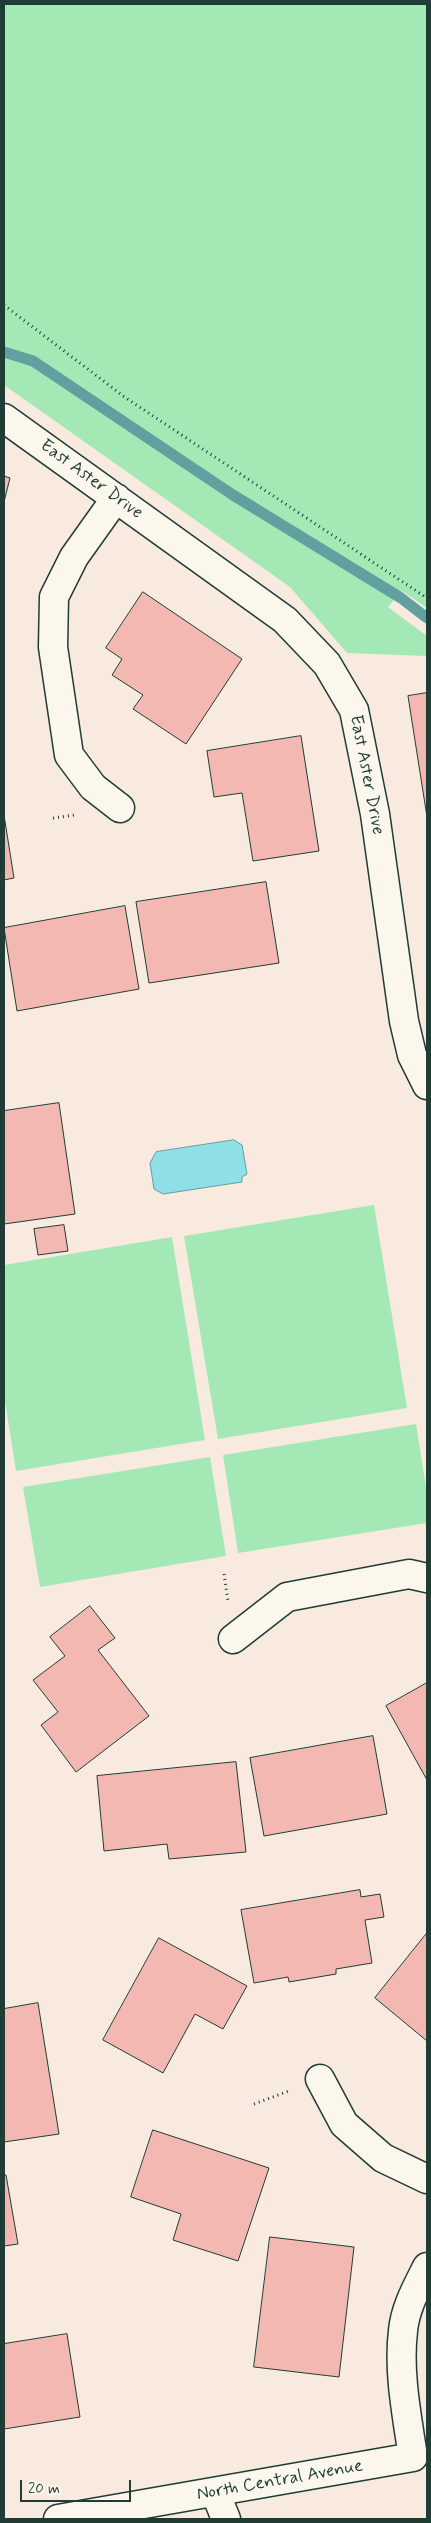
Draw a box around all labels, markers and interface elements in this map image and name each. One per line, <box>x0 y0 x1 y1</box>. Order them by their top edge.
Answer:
street label: East Aster Drive <box>35 436 147 524</box>
street label: East Aster Drive <box>344 713 388 837</box>
street label: North Central Avenue <box>195 2456 365 2506</box>
scale bar <box>22 2470 134 2502</box>
text: 20 m <box>28 2479 60 2499</box>

